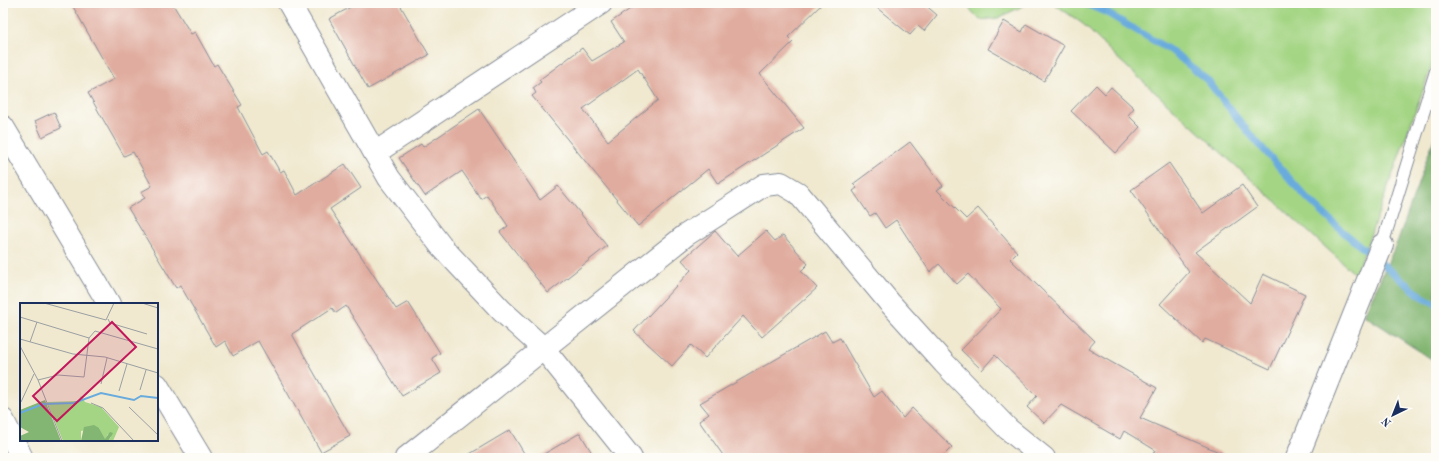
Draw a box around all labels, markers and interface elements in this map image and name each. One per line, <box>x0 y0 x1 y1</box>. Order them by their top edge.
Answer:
inset map <box>20 303 158 441</box>
north arrow <box>1373 395 1413 435</box>
text: N <box>1380 414 1394 428</box>

